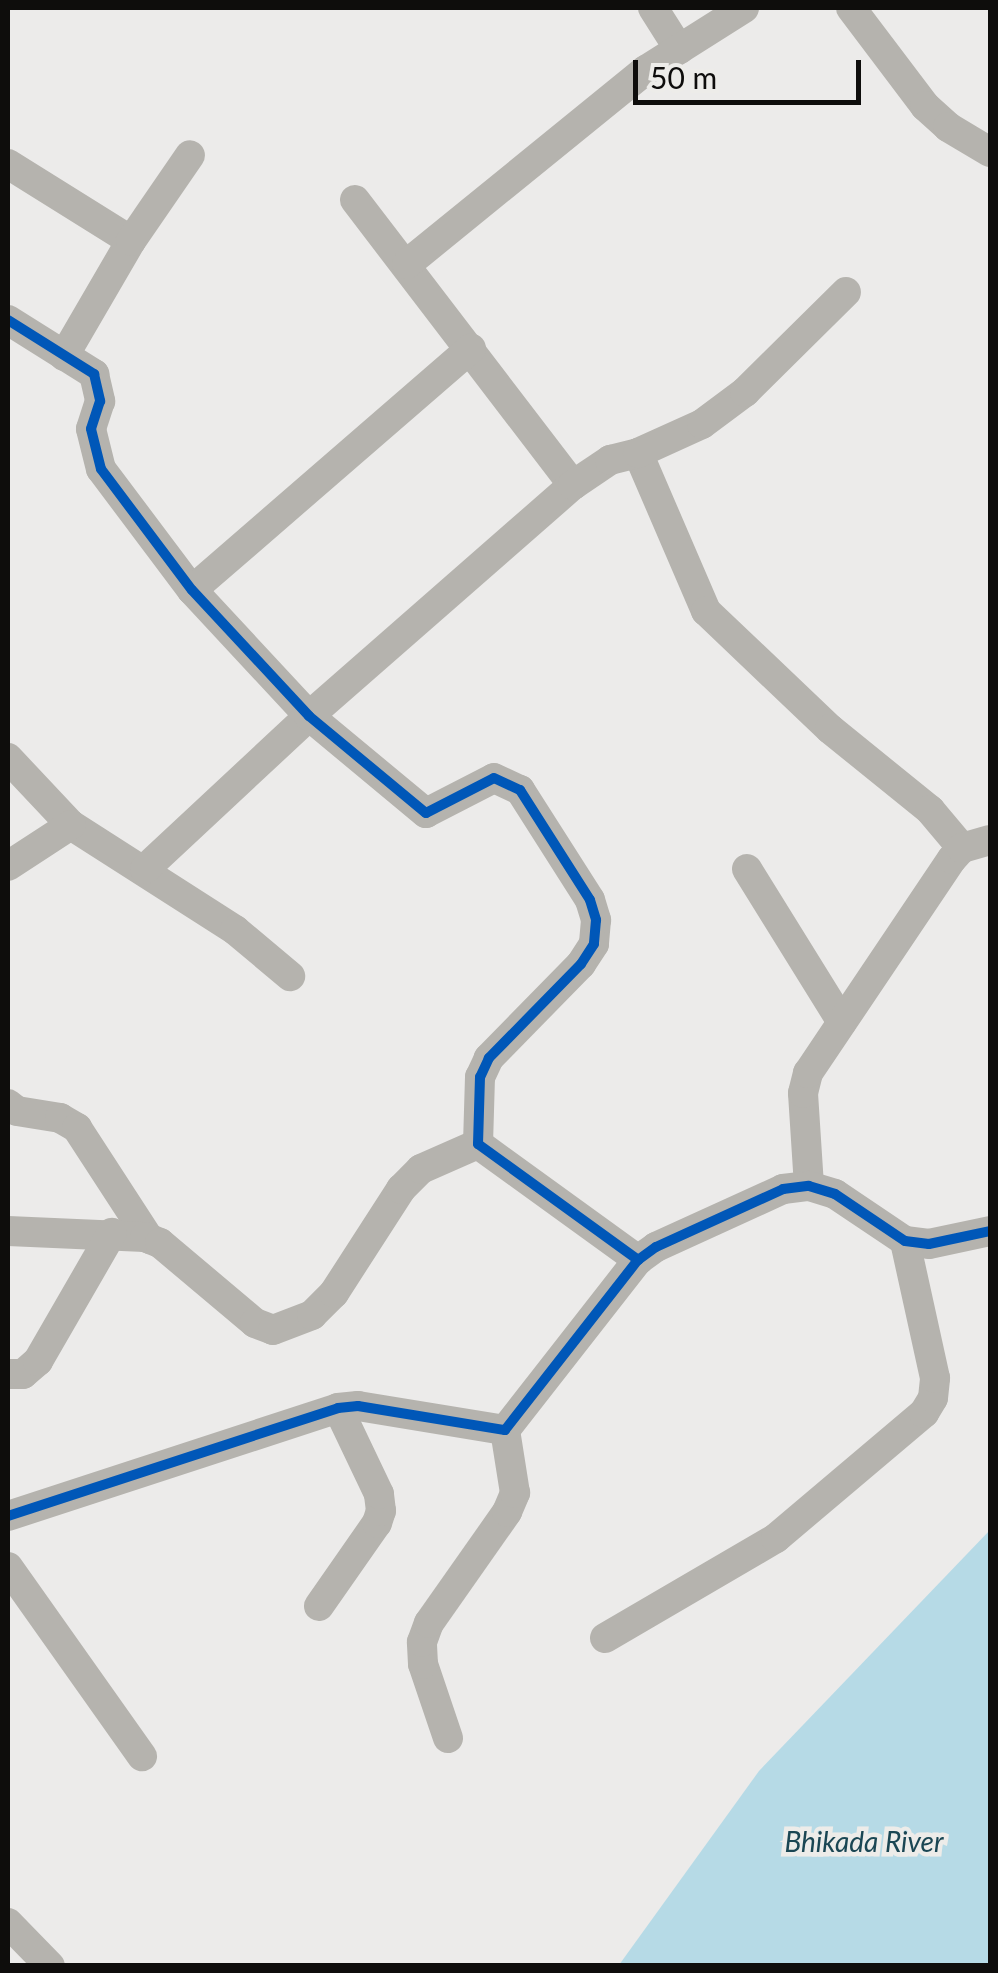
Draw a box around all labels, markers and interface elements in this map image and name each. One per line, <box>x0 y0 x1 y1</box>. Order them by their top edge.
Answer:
scale bar <box>638 40 866 102</box>
text: 50 m <box>650 59 717 95</box>
water label: Bhikada River <box>784 1824 944 1858</box>

